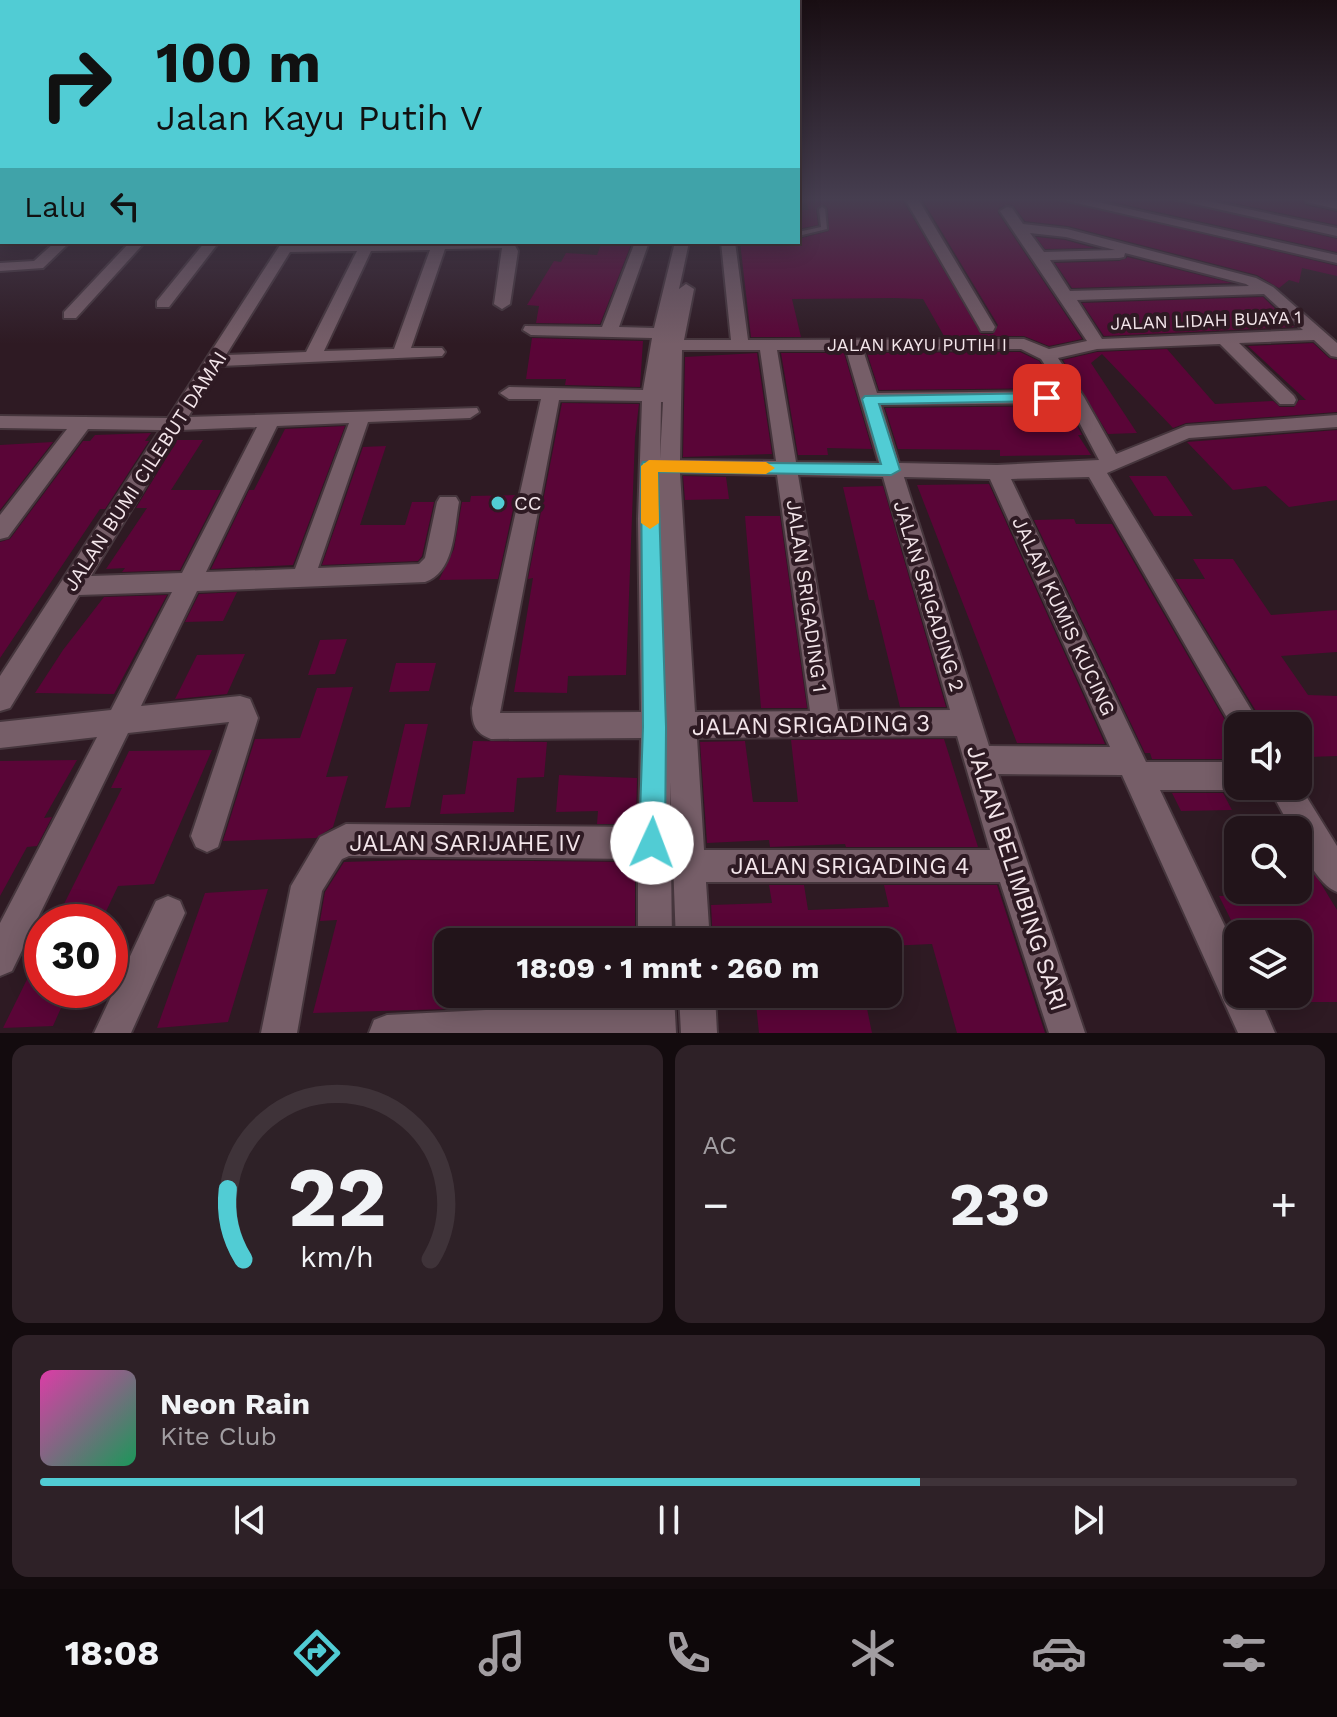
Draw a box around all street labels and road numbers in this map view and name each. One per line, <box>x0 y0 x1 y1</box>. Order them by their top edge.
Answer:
street label: JALAN LIDAH BUAYA 1 <box>1110 306 1302 334</box>
street label: JALAN KAYU PUTIH I <box>827 334 1007 355</box>
street label: JALAN BUMI CILEBUT DAMAI <box>58 347 232 595</box>
street label: JALAN SRIGADING 1 <box>782 498 832 694</box>
street label: JALAN SRIGADING 2 <box>889 498 969 694</box>
street label: JALAN KUMIS KUCING <box>1007 513 1121 719</box>
street label: JALAN SRIGADING 3 <box>692 709 930 741</box>
street label: JALAN BELIMBING SARI <box>961 742 1073 1014</box>
street label: JALAN SARIJAHE IV <box>349 829 581 857</box>
street label: JALAN SRIGADING 4 <box>731 852 969 880</box>

